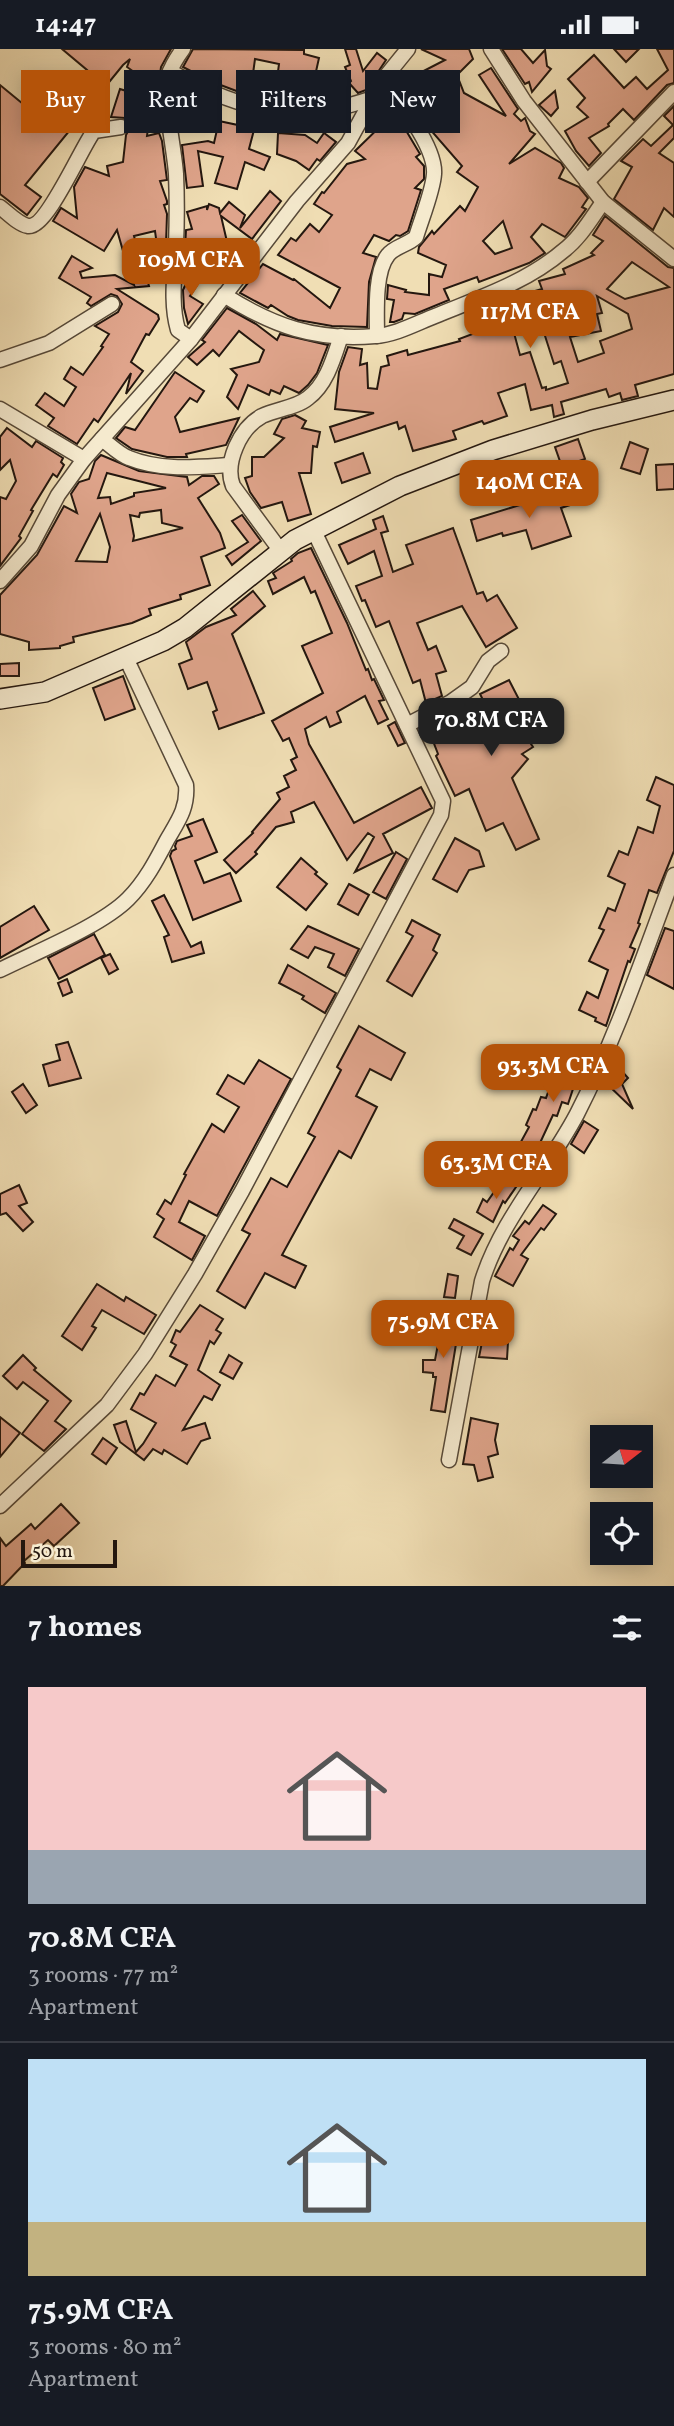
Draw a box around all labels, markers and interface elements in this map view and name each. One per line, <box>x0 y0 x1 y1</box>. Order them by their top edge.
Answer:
text: 14:47 <box>35 7 97 43</box>
chip: Buy <box>21 70 110 133</box>
chip: Rent <box>124 70 222 133</box>
chip: Filters <box>236 70 351 133</box>
chip: New <box>365 70 460 133</box>
pin: 109M CFA <box>119 239 263 298</box>
text: 109M CFA <box>138 245 244 277</box>
pin: 117M CFA <box>458 291 602 350</box>
text: 117M CFA <box>480 297 580 329</box>
pin: 140M CFA <box>457 461 601 520</box>
text: 140M CFA <box>475 467 583 499</box>
pin: 70.8M CFA <box>411 699 571 758</box>
text: 70.8M CFA <box>434 705 548 737</box>
pin: 93.3M CFA <box>473 1045 633 1104</box>
text: 93.3M CFA <box>497 1051 609 1083</box>
pin: 63.3M CFA <box>416 1141 576 1201</box>
text: 63.3M CFA <box>440 1148 552 1180</box>
pin: 75.9M CFA <box>363 1301 523 1360</box>
text: 75.9M CFA <box>387 1307 499 1339</box>
north arrow <box>590 1425 653 1487</box>
map controls <box>590 1425 653 1565</box>
button: locate <box>590 1502 653 1565</box>
scale bar <box>21 1537 117 1569</box>
text: 50 m <box>32 1539 73 1565</box>
text: 7 homes <box>28 1607 142 1649</box>
icon: filters <box>608 1609 646 1647</box>
icon: home <box>274 1733 400 1859</box>
text: 70.8M CFA <box>28 1918 176 1960</box>
text: 3 rooms · 77 m² <box>28 1960 178 1992</box>
text: Apartment <box>28 1992 139 2024</box>
icon: home <box>274 2105 400 2231</box>
text: 75.9M CFA <box>28 2290 173 2332</box>
text: 3 rooms · 80 m² <box>28 2332 181 2364</box>
text: Apartment <box>28 2364 139 2396</box>

